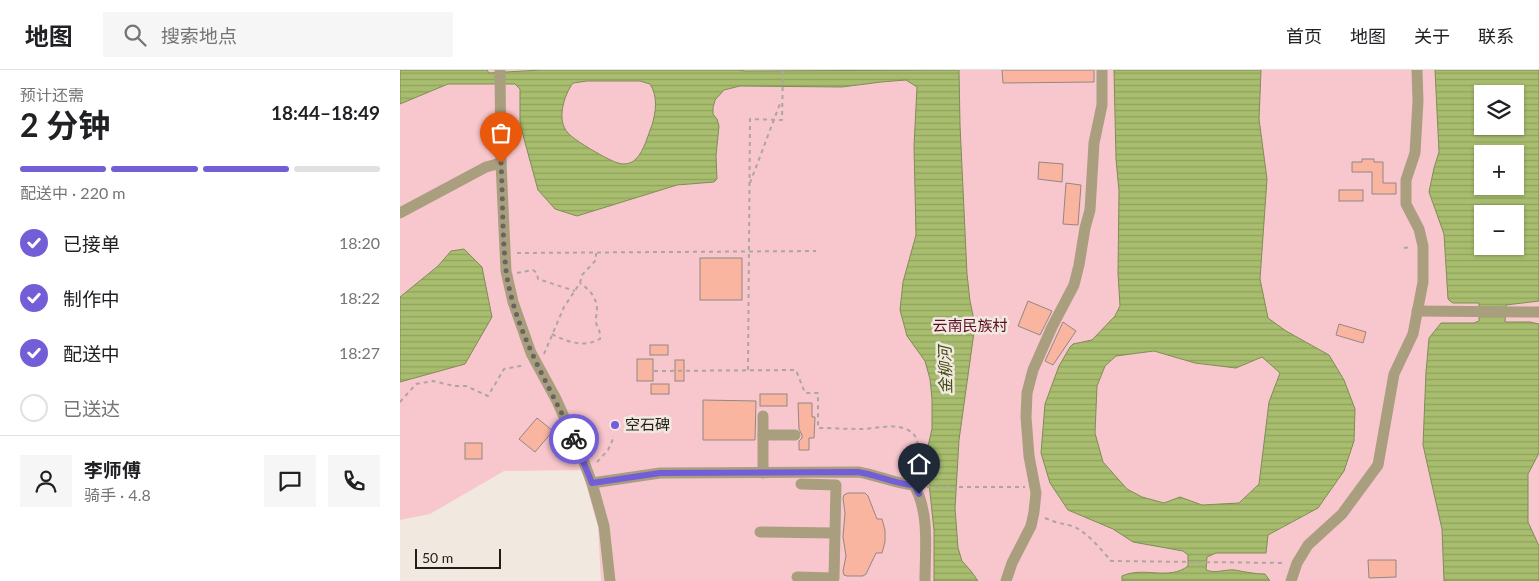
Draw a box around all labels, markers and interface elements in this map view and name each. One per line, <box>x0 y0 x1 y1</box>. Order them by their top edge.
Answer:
search box <box>103 12 453 57</box>
text: 地图 <box>25 21 73 50</box>
icon: search <box>121 21 149 49</box>
text: 搜索地点 <box>161 24 237 47</box>
text: 首页 <box>1286 25 1322 47</box>
text: 地图 <box>1350 25 1386 47</box>
text: 关于 <box>1414 25 1450 47</box>
text: 联系 <box>1478 25 1514 47</box>
text: 预计还需 <box>20 85 84 104</box>
map controls <box>1474 85 1524 255</box>
button: layers <box>1474 85 1524 135</box>
text: 18:44–18:49 <box>271 101 380 124</box>
text: 2 分钟 <box>20 105 110 144</box>
pin <box>480 112 522 163</box>
icon: bag <box>487 119 515 147</box>
button: + <box>1474 145 1524 195</box>
text: 配送中 · 220 m <box>20 183 125 202</box>
button: − <box>1474 205 1524 255</box>
icon: check <box>20 229 48 257</box>
text: 已接单 <box>63 232 120 255</box>
text: 18:20 <box>339 233 380 252</box>
icon: check <box>20 284 48 312</box>
text: 制作中 <box>63 287 120 310</box>
text: 18:22 <box>339 288 380 307</box>
park label: 云南民族村 <box>932 316 1008 334</box>
icon: check <box>20 339 48 367</box>
text: 配送中 <box>63 342 120 365</box>
text: 18:27 <box>339 343 380 362</box>
water label: 金柳河 <box>935 343 954 394</box>
text: 已送达 <box>63 397 120 420</box>
courier <box>549 414 599 464</box>
place label: 空石碑 <box>625 415 670 433</box>
marker: 空石碑 <box>609 419 621 431</box>
icon: bike <box>560 425 588 453</box>
pin <box>898 443 940 494</box>
icon: home <box>905 450 933 478</box>
button: person <box>20 455 72 507</box>
button: chat <box>264 455 316 507</box>
button: phone <box>328 455 380 507</box>
text: 李师傅 <box>84 458 141 481</box>
text: 骑手 · 4.8 <box>84 485 151 504</box>
scale bar <box>415 546 501 569</box>
text: 50 m <box>422 549 453 566</box>

